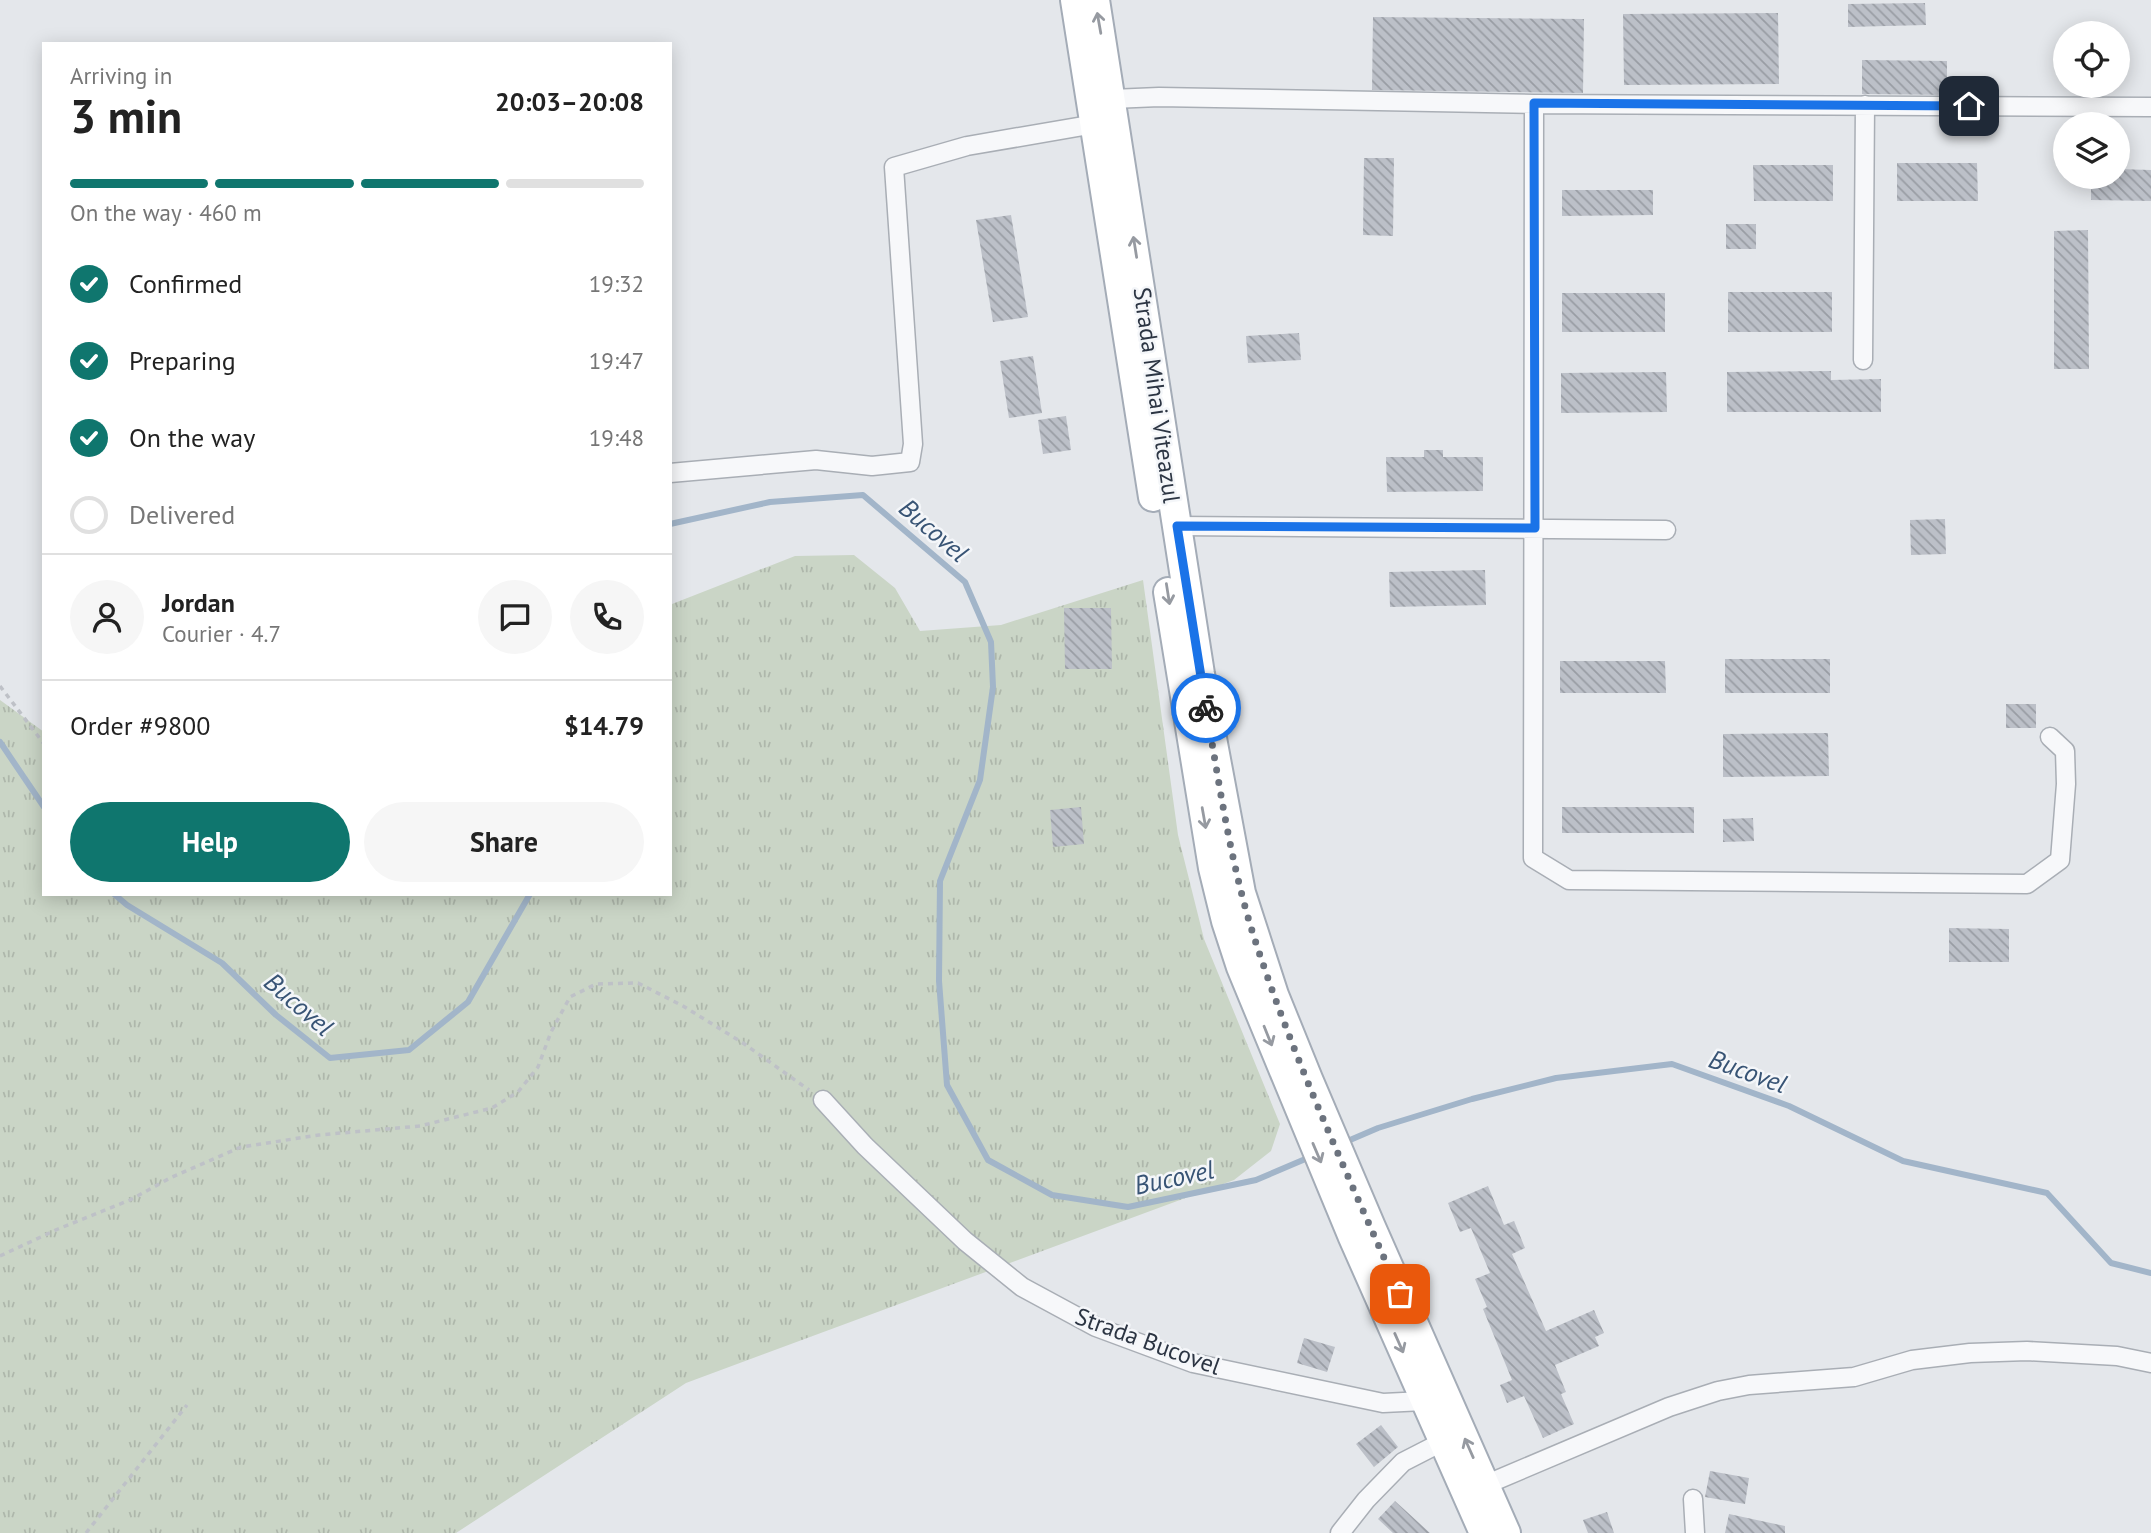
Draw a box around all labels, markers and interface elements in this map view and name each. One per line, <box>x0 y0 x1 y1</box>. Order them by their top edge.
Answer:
one-way arrow <box>1092 12 1105 35</box>
map controls <box>2053 21 2130 189</box>
button: locate <box>2053 21 2130 98</box>
text: Arriving in <box>70 61 172 90</box>
pin <box>1939 76 1999 136</box>
text: 20:03–20:08 <box>495 85 644 118</box>
text: 3 min <box>70 86 182 146</box>
icon: home <box>1950 87 1988 125</box>
button: layers <box>2053 112 2130 189</box>
text: On the way · 460 m <box>70 198 262 227</box>
one-way arrow <box>1129 236 1142 259</box>
icon: check <box>70 265 108 303</box>
text: Confirmed <box>129 267 242 300</box>
text: 19:32 <box>589 269 644 298</box>
street label: Strada Mihai Viteazul <box>1127 285 1187 505</box>
icon: check <box>70 342 108 380</box>
text: Preparing <box>129 344 236 377</box>
text: 19:47 <box>589 346 644 375</box>
icon: check <box>70 419 108 457</box>
text: On the way <box>129 421 255 454</box>
text: 19:48 <box>589 423 644 452</box>
water label: Bucovel <box>893 491 975 569</box>
text: Delivered <box>129 498 235 531</box>
button: person <box>70 580 144 654</box>
button: chat <box>478 580 552 654</box>
button: phone <box>570 580 644 654</box>
one-way arrow <box>1162 582 1175 605</box>
text: Jordan <box>162 586 235 619</box>
text: Courier · 4.7 <box>162 619 281 648</box>
courier <box>1171 673 1241 743</box>
icon: bike <box>1187 689 1225 727</box>
text: Order #9800 <box>70 709 210 742</box>
text: $14.79 <box>564 709 644 742</box>
button: Help <box>70 802 350 882</box>
button: Share <box>364 802 644 882</box>
one-way arrow <box>1198 806 1211 829</box>
water label: Bucovel <box>258 965 340 1043</box>
one-way arrow <box>1262 1025 1275 1046</box>
water label: Bucovel <box>1704 1042 1792 1100</box>
one-way arrow <box>1311 1142 1324 1164</box>
water label: Bucovel <box>1131 1152 1217 1202</box>
pin <box>1370 1264 1430 1324</box>
icon: bag <box>1381 1275 1419 1313</box>
street label: Strada Bucovel <box>1071 1300 1225 1382</box>
one-way arrow <box>1393 1332 1406 1353</box>
one-way arrow <box>1462 1438 1475 1459</box>

